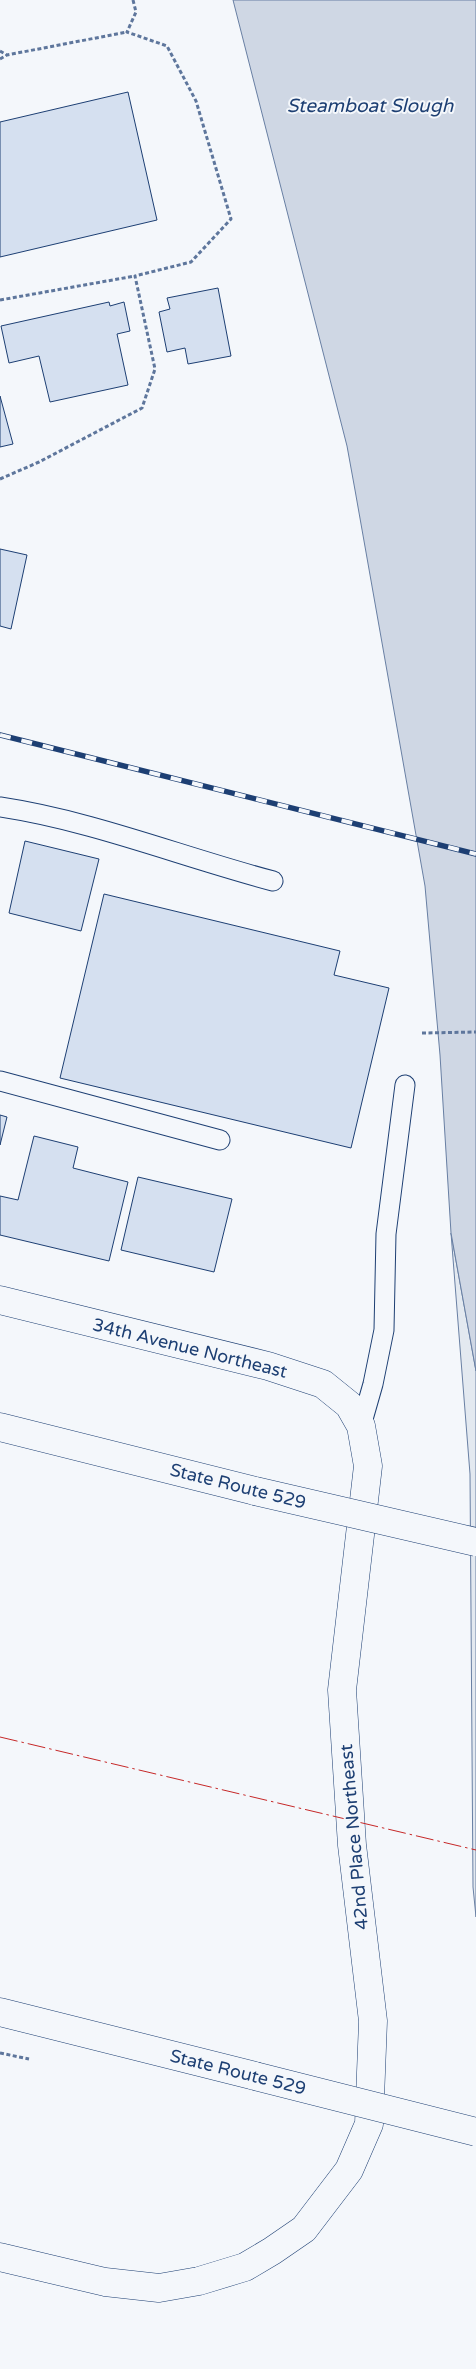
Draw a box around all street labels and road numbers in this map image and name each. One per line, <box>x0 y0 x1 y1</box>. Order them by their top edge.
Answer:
street label: 34th Avenue Northeast <box>90 1313 290 1383</box>
street label: State Route 529 <box>168 1458 308 1514</box>
street label: 42nd Place Northeast <box>335 1743 373 1931</box>
street label: State Route 529 <box>168 2044 308 2100</box>

